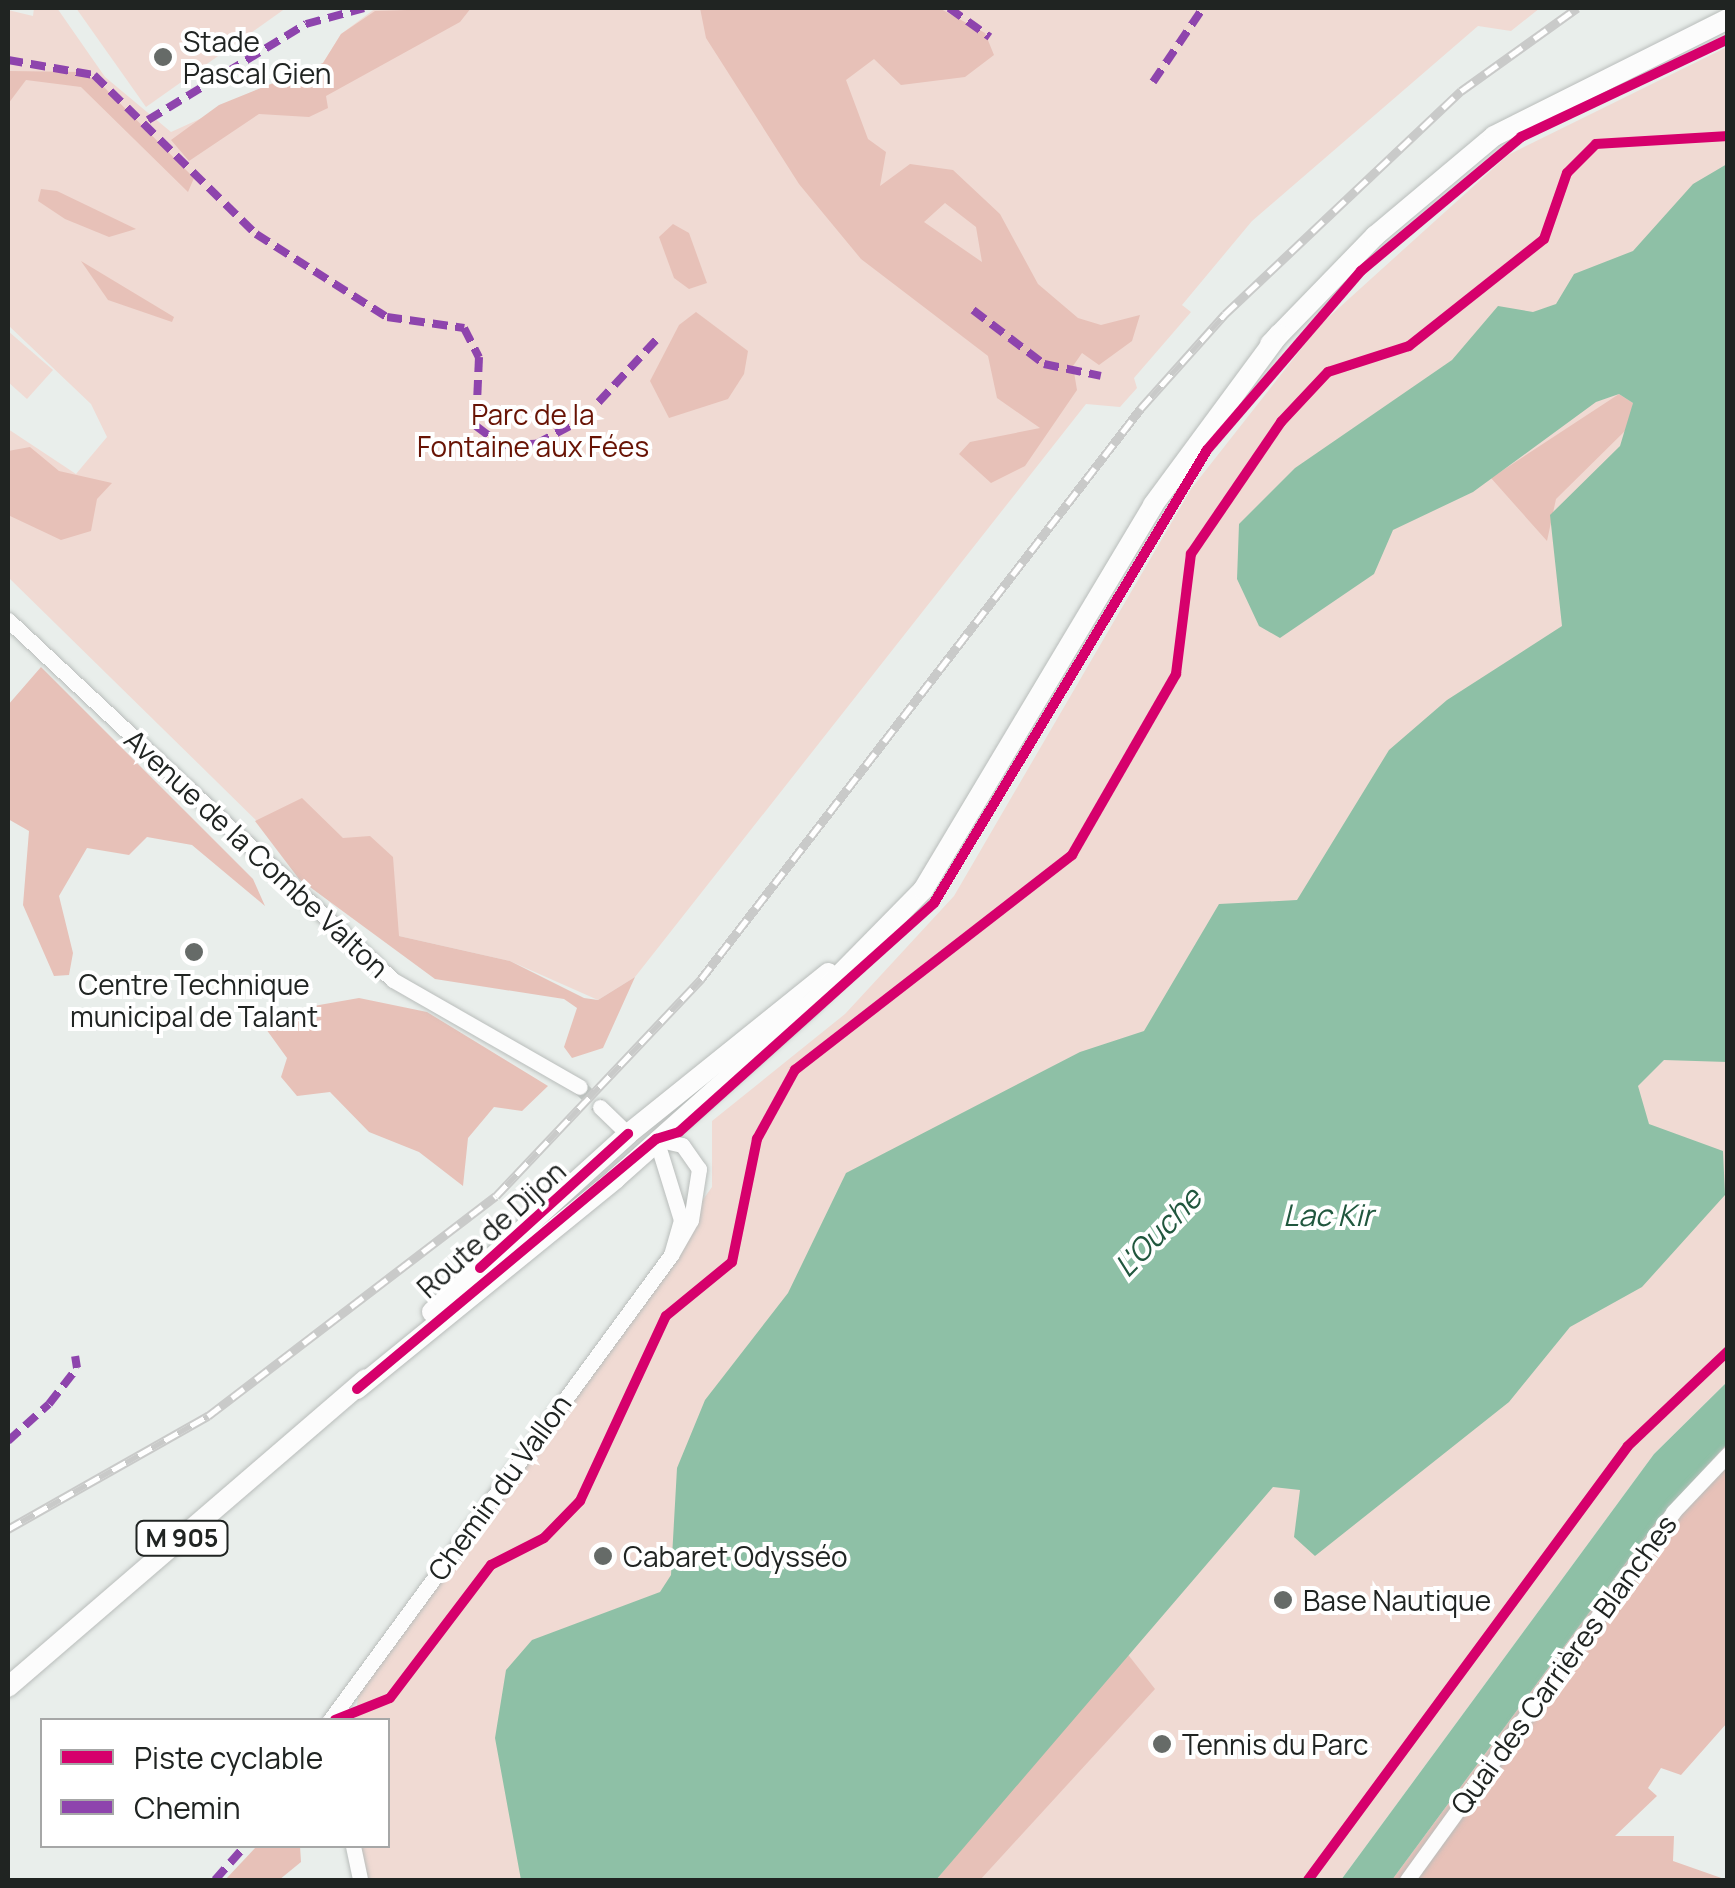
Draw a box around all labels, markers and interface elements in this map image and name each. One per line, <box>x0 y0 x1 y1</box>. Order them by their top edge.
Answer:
place label: Stade Pascal Gien <box>183 24 331 90</box>
marker: Stade Pascal Gien <box>152 46 174 68</box>
park label: Parc de la Fontaine aux Fées <box>417 397 649 463</box>
street label: Avenue de la Combe Valton <box>118 722 396 984</box>
marker: Centre Technique municipal de Talant <box>183 941 205 963</box>
place label: Centre Technique municipal de Talant <box>70 967 318 1033</box>
street label: Route de Dijon <box>410 1154 572 1304</box>
water label: L'Ouche <box>1107 1180 1209 1284</box>
water label: Lac Kir <box>1283 1197 1373 1233</box>
street label: Chemin du Vallon <box>420 1388 578 1586</box>
street label: Quai des Carrières Blanches <box>1443 1508 1683 1820</box>
road number: M 905 <box>134 1518 230 1558</box>
place label: Cabaret Odysséo <box>623 1539 848 1573</box>
marker: Cabaret Odysséo <box>592 1545 614 1567</box>
place label: Base Nautique <box>1303 1583 1491 1617</box>
marker: Base Nautique <box>1272 1589 1294 1611</box>
legend <box>40 1718 390 1848</box>
place label: Tennis du Parc <box>1182 1727 1368 1761</box>
marker: Tennis du Parc <box>1151 1733 1173 1755</box>
text: Piste cyclable <box>134 1737 323 1778</box>
text: Chemin <box>134 1787 241 1828</box>

